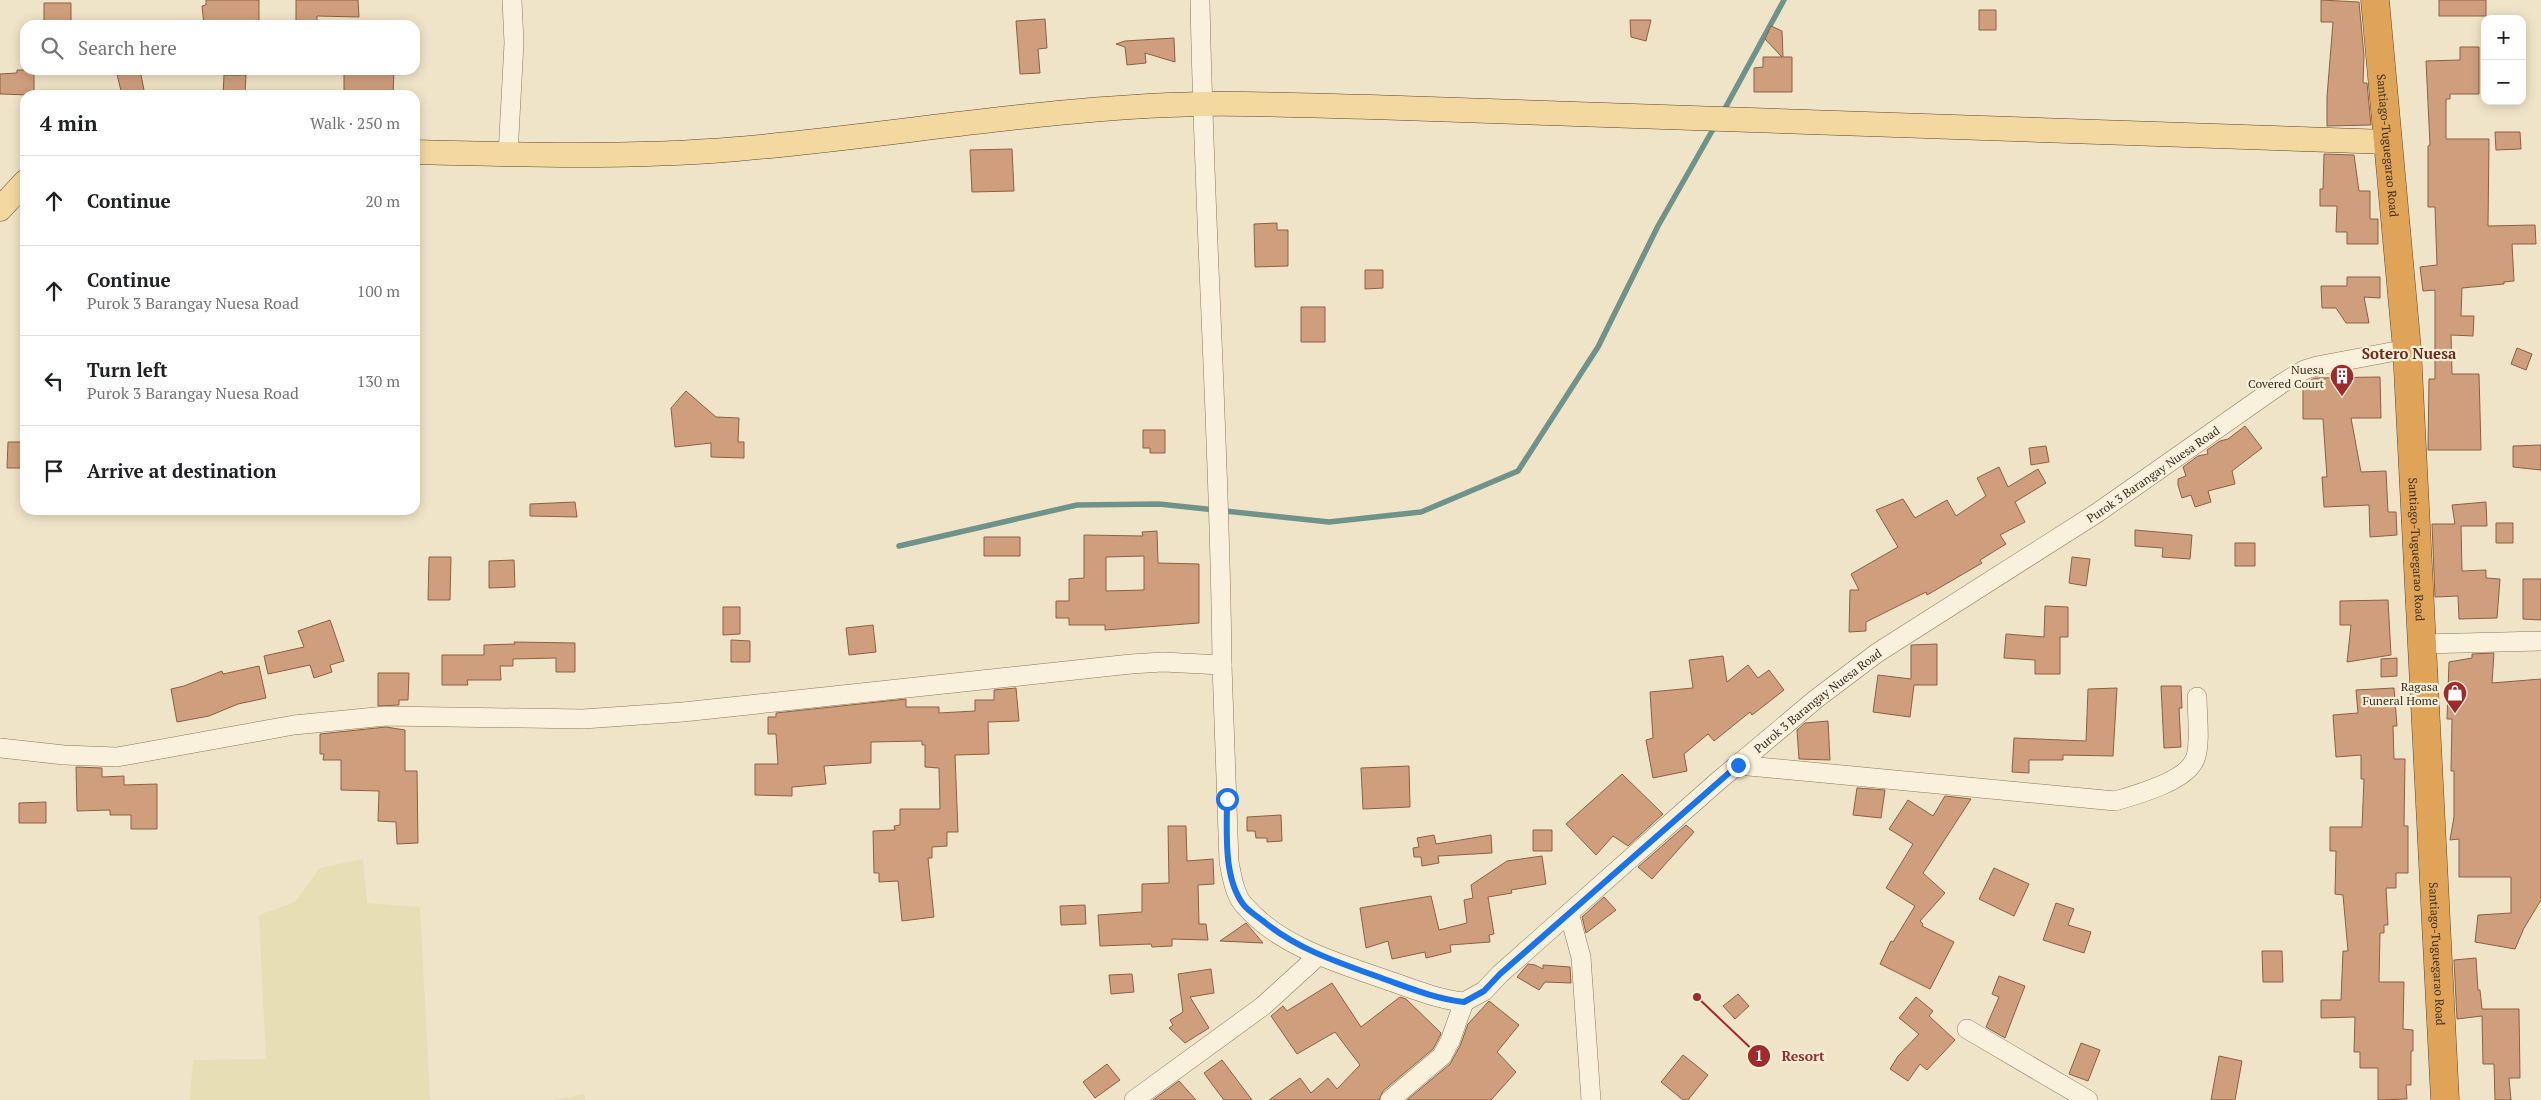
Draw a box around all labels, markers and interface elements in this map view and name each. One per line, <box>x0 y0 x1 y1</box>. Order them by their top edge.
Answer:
map controls <box>2481 15 2526 105</box>
button: + <box>2481 15 2526 60</box>
search box <box>20 20 420 75</box>
icon: search <box>38 34 66 62</box>
text: Search here <box>78 35 177 60</box>
button: − <box>2481 60 2526 105</box>
street label: Santiago-Tuguegarao Road <box>2374 73 2402 218</box>
text: 4 min <box>40 109 97 137</box>
text: Walk · 250 m <box>310 112 400 134</box>
icon: ahead <box>40 187 68 215</box>
text: Continue <box>87 188 171 213</box>
text: 20 m <box>365 190 400 212</box>
text: Continue <box>87 267 171 292</box>
icon: ahead <box>40 277 68 305</box>
text: 100 m <box>357 280 400 302</box>
text: Purok 3 Barangay Nuesa Road <box>87 292 299 314</box>
district label: Sotero Nuesa <box>2362 343 2457 363</box>
text: Turn left <box>87 357 168 382</box>
place label: Nuesa Covered Court <box>2248 362 2325 391</box>
building icon: Nuesa Covered Court <box>2329 363 2355 397</box>
icon: left <box>40 367 68 395</box>
text: 130 m <box>357 370 400 392</box>
text: Purok 3 Barangay Nuesa Road <box>87 382 299 404</box>
street label: Purok 3 Barangay Nuesa Road <box>2083 422 2222 525</box>
icon: arrive <box>40 457 68 485</box>
text: Arrive at destination <box>87 458 276 483</box>
street label: Santiago-Tuguegarao Road <box>2406 477 2428 622</box>
street label: Purok 3 Barangay Nuesa Road <box>1750 645 1884 756</box>
place label: Ragasa Funeral Home <box>2362 679 2438 708</box>
shop icon: Ragasa Funeral Home <box>2442 680 2468 714</box>
route end <box>1727 754 1750 777</box>
route start <box>1216 788 1239 811</box>
street label: Santiago-Tuguegarao Road <box>2426 882 2449 1026</box>
callout: Resort <box>1746 1041 1834 1070</box>
text: 1 <box>1755 1045 1763 1065</box>
text: Resort <box>1781 1046 1825 1065</box>

